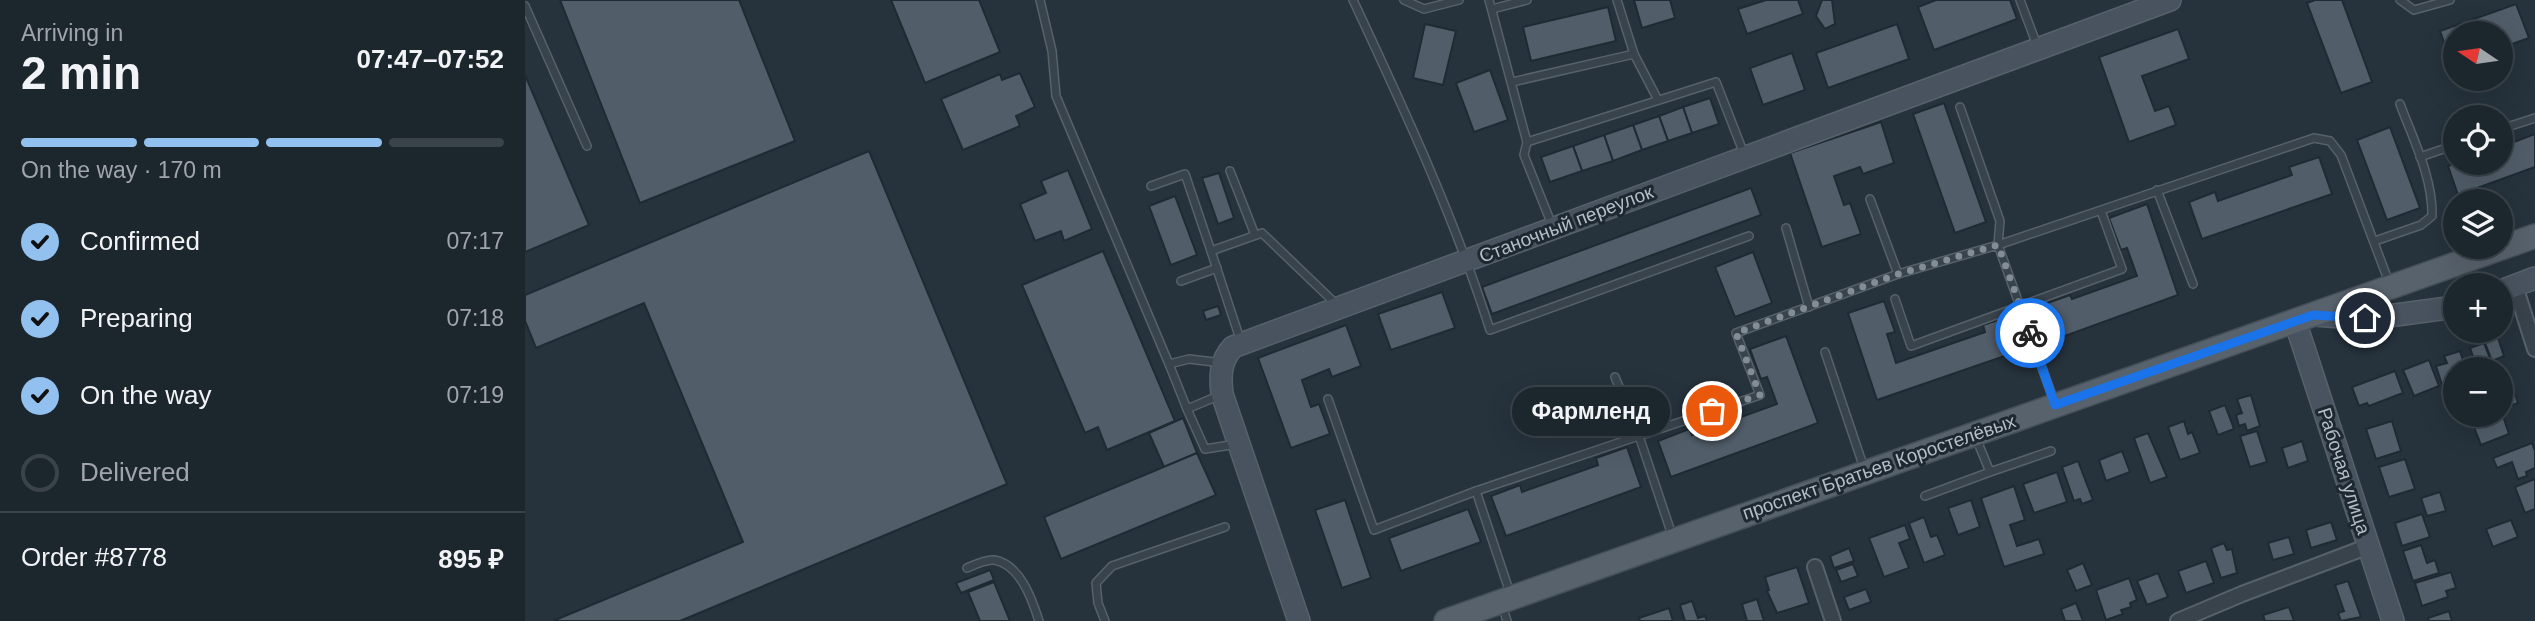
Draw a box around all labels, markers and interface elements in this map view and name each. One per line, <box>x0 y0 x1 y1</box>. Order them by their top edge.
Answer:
text: Arriving in <box>21 20 123 46</box>
north arrow <box>2443 21 2513 91</box>
map controls <box>2443 21 2513 427</box>
text: 07:47–07:52 <box>357 44 504 74</box>
text: 2 min <box>21 47 141 99</box>
button: locate <box>2443 105 2513 175</box>
text: On the way · 170 m <box>21 157 222 183</box>
street label: Станочный переулок <box>1476 181 1656 267</box>
button: layers <box>2443 189 2513 259</box>
icon: check <box>21 223 59 261</box>
text: Confirmed <box>80 226 200 256</box>
text: 07:17 <box>446 228 504 254</box>
button: + <box>2443 273 2513 343</box>
pin <box>2335 288 2395 348</box>
courier <box>1995 298 2065 368</box>
icon: home <box>2346 299 2384 337</box>
icon: check <box>21 300 59 338</box>
text: Preparing <box>80 303 193 333</box>
text: 07:18 <box>446 305 504 331</box>
icon: bike <box>2011 314 2049 352</box>
button: − <box>2443 357 2513 427</box>
icon: check <box>21 377 59 415</box>
text: On the way <box>80 380 212 410</box>
pin <box>1682 381 1742 441</box>
text: 07:19 <box>446 382 504 408</box>
callout: Фармленд <box>1513 386 1670 436</box>
icon: bag <box>1693 392 1731 430</box>
text: Фармленд <box>1532 398 1650 424</box>
street label: Рабочая улица <box>2314 405 2375 537</box>
street label: проспект Братьев Коростелёвых <box>1740 410 2019 524</box>
text: Delivered <box>80 457 190 487</box>
text: Order #8778 <box>21 542 167 572</box>
text: 895 ₽ <box>438 544 504 574</box>

